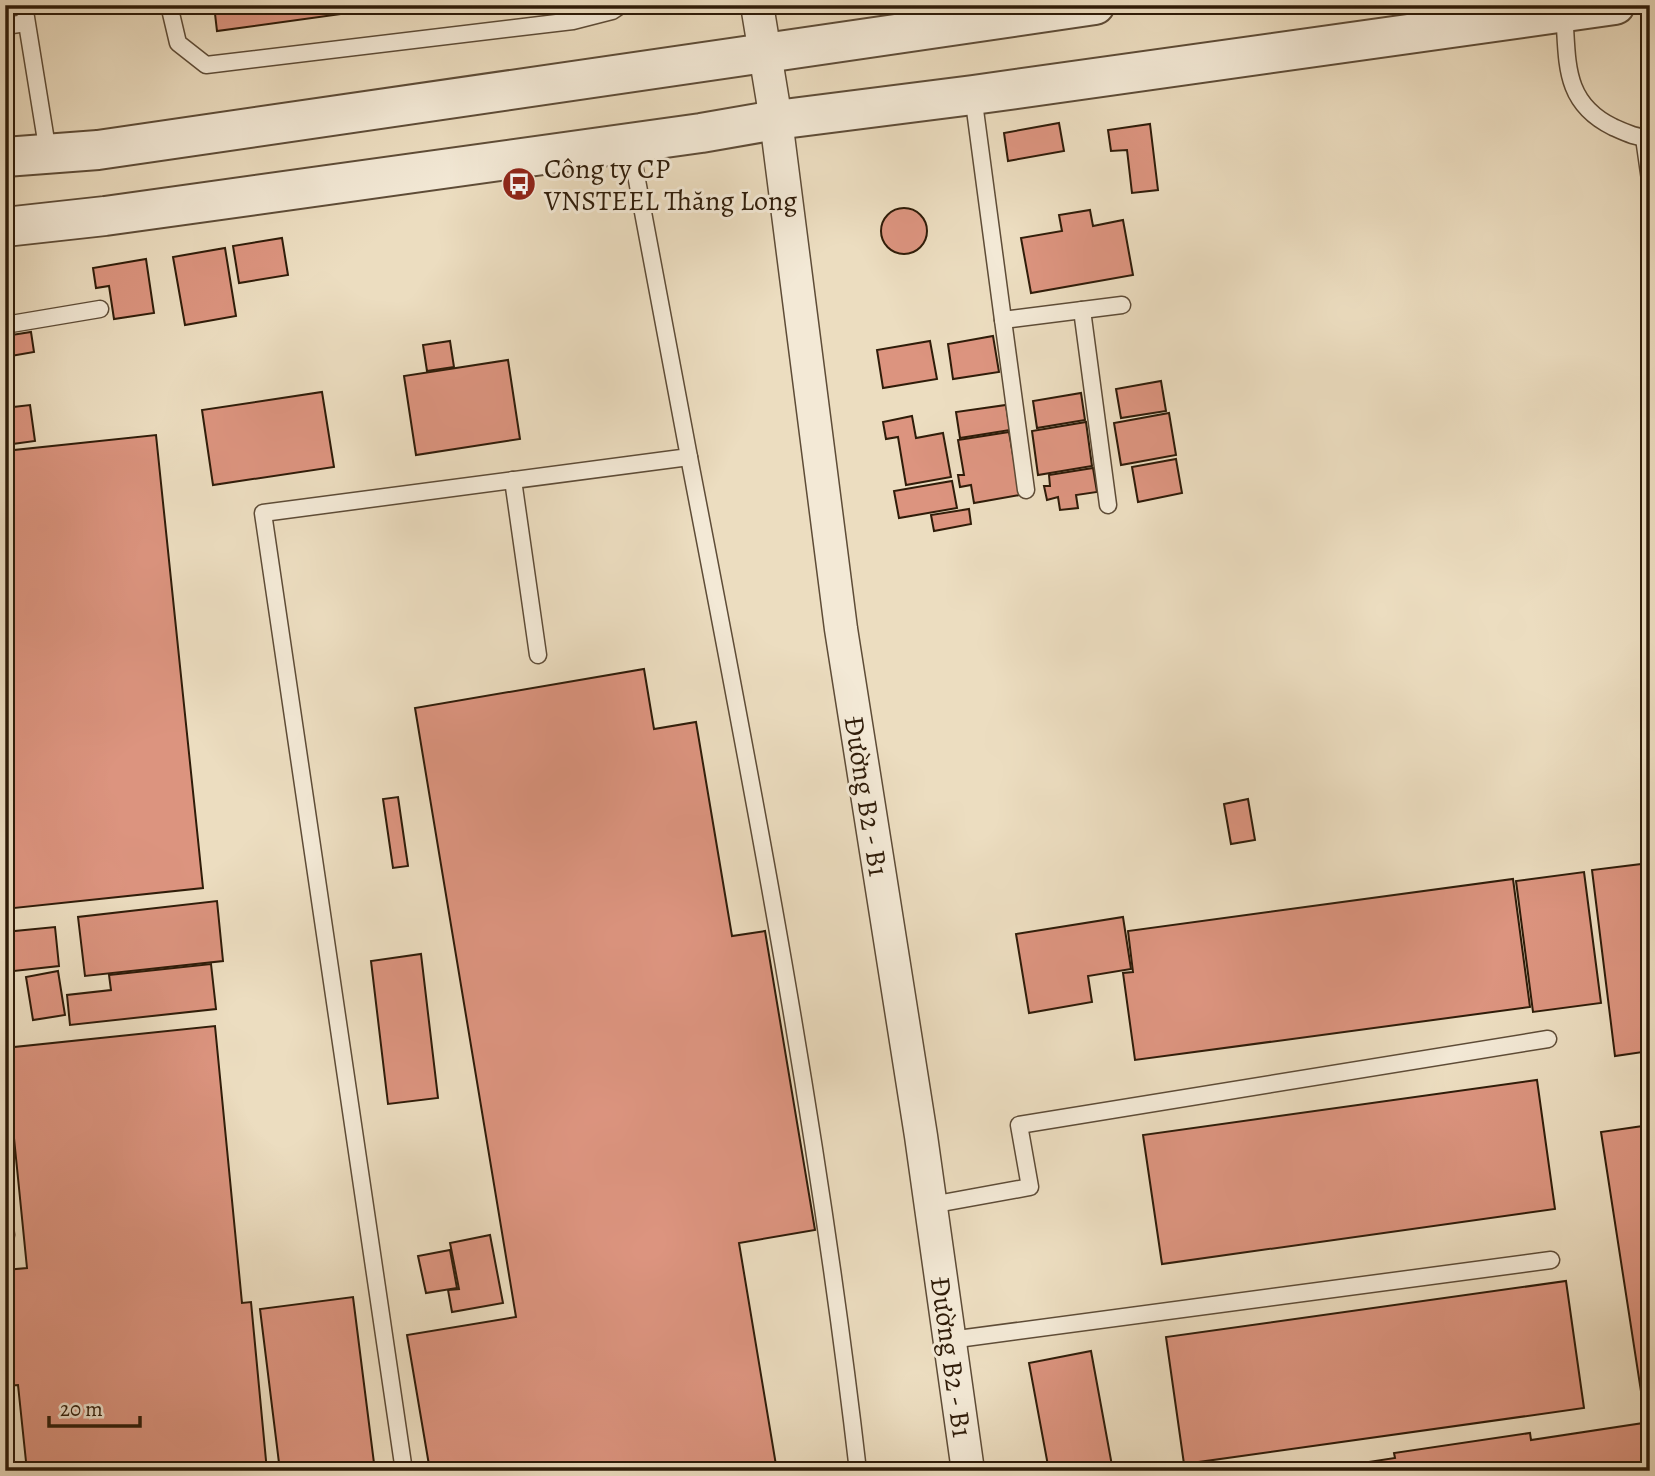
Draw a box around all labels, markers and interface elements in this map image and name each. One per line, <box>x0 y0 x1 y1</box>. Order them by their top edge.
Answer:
place label: Công ty CP VNSTEEL Thăng Long <box>543 150 797 220</box>
bus stop icon: Công ty CP VNSTEEL Thăng Long <box>500 165 538 203</box>
street label: Đường B2 - B1 <box>835 713 897 879</box>
street label: Đường B2 - B1 <box>921 1274 981 1440</box>
scale bar <box>49 1385 140 1429</box>
text: 20 m <box>60 1395 103 1423</box>

